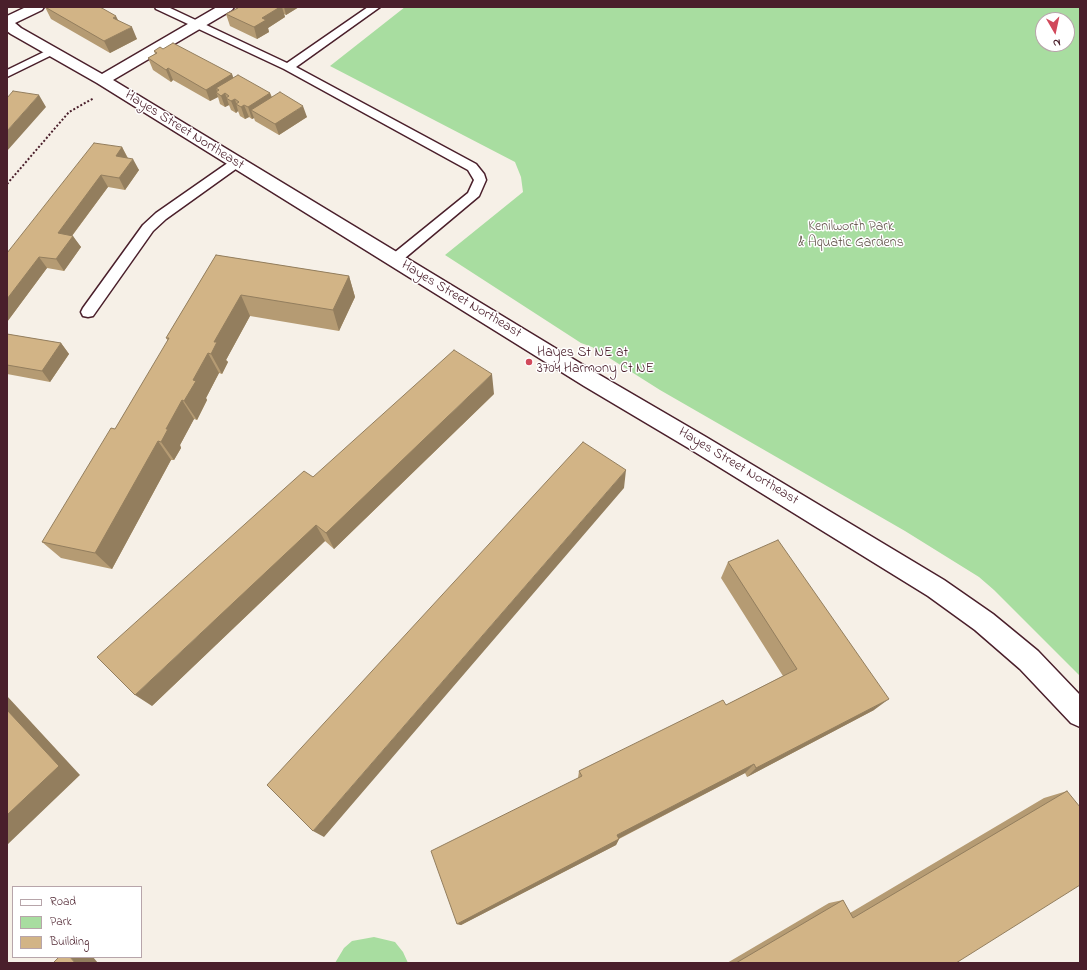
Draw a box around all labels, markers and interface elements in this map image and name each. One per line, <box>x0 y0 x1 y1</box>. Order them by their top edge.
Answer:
north arrow <box>1035 12 1075 52</box>
text: N <box>1052 34 1062 51</box>
street label: Hayes Street Northeast <box>121 88 247 174</box>
park label: Kenilworth Park & Aquatic Gardens <box>798 220 904 252</box>
street label: Hayes Street Northeast <box>398 257 524 343</box>
place label: Hayes St NE at 3704 Harmony Ct NE <box>537 346 654 378</box>
marker: Hayes St NE at 3704 Harmony Ct NE <box>524 357 534 367</box>
street label: Hayes Street Northeast <box>675 424 801 510</box>
legend <box>12 886 142 958</box>
text: Road <box>50 893 76 911</box>
text: Park <box>50 913 72 931</box>
text: Building <box>50 933 89 951</box>

